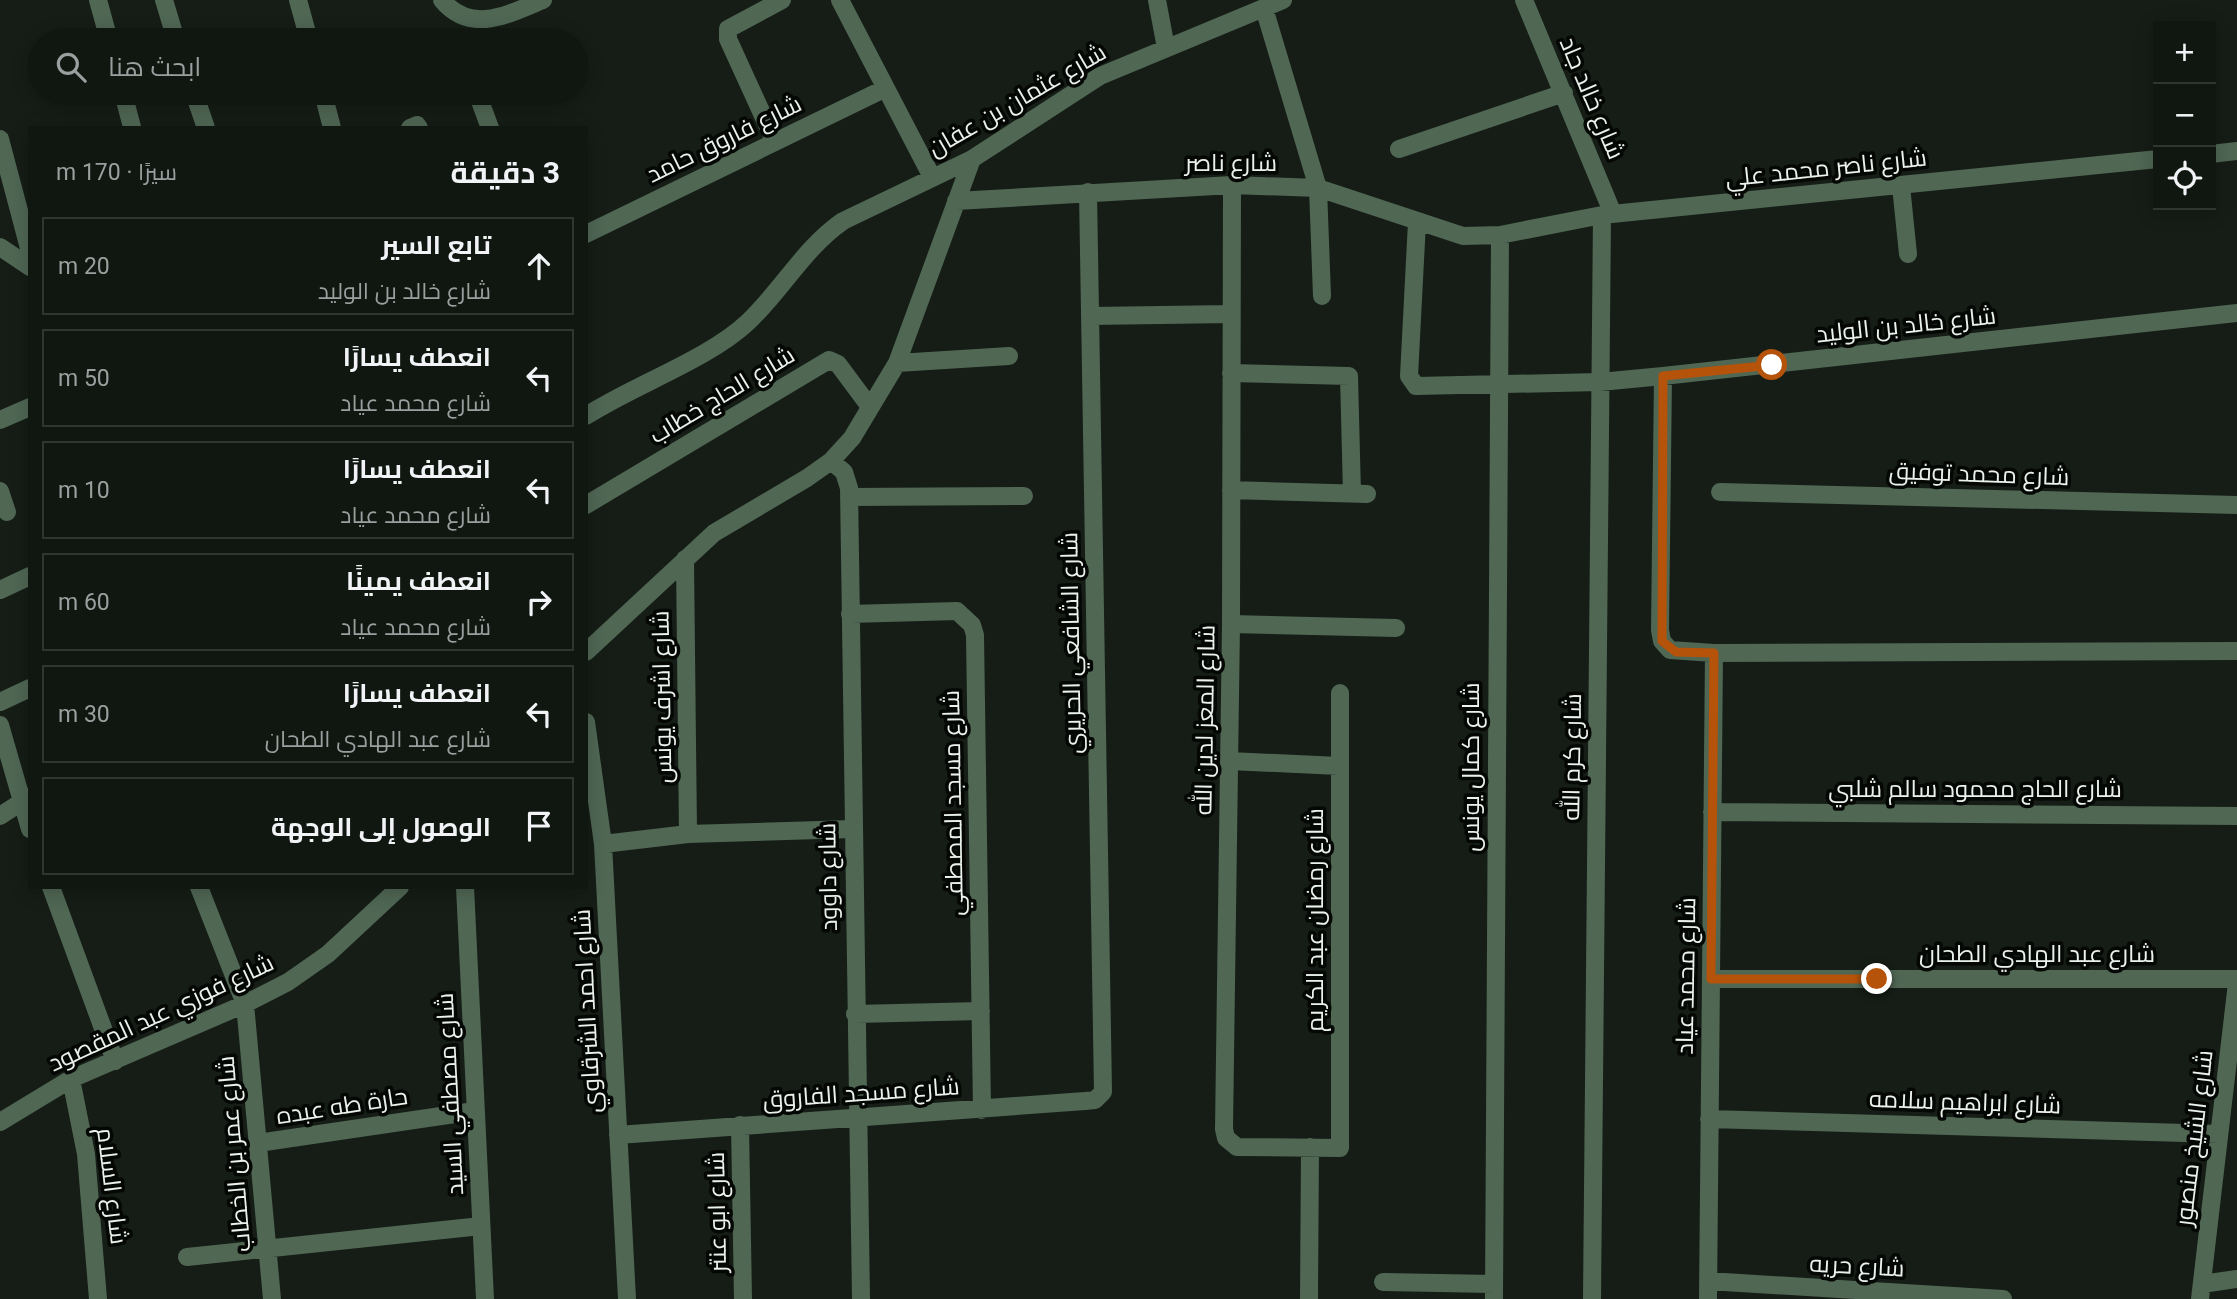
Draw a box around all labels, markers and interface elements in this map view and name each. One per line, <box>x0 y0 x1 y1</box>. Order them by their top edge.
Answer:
map controls <box>2153 21 2216 210</box>
button: + <box>2153 21 2216 84</box>
search box <box>28 28 588 105</box>
street label: شارع خالد جاد <box>1552 33 1630 164</box>
street label: شارع عثمان بن عفان <box>923 38 1112 164</box>
icon: search <box>52 48 90 86</box>
text: ابحث هنا <box>108 52 201 82</box>
button: − <box>2153 84 2216 147</box>
street label: شارع فاروق حامد <box>642 89 807 190</box>
street label: شارع ناصر محمد علي <box>1724 144 1929 197</box>
button: locate <box>2153 147 2216 210</box>
street label: شارع ناصر <box>1183 149 1277 179</box>
text: 3 دقيقة <box>451 155 560 190</box>
text: سيرًا · 170 m <box>56 159 177 186</box>
text: تابع السير <box>381 230 491 260</box>
icon: ahead <box>520 247 558 285</box>
text: 20 m <box>58 253 110 280</box>
text: شارع خالد بن الوليد <box>318 278 491 305</box>
street label: شارع خالد بن الوليد <box>1815 302 1998 350</box>
street label: شارع الحاج خطاب <box>644 341 801 451</box>
text: انعطف يسارًا <box>343 342 491 372</box>
route start <box>1756 349 1787 380</box>
icon: left <box>520 359 558 397</box>
text: 50 m <box>58 365 110 392</box>
text: شارع محمد عياد <box>340 390 491 417</box>
text: انعطف يسارًا <box>343 454 491 484</box>
street label: شارع محمد توفيق <box>1888 457 2070 493</box>
icon: left <box>520 471 558 509</box>
text: 10 m <box>58 477 110 504</box>
text: شارع محمد عياد <box>340 502 491 529</box>
street label: شارع الشافعي الحريري <box>1055 532 1092 754</box>
text: انعطف يمينًا <box>346 566 491 596</box>
icon: right <box>520 583 558 621</box>
text: 60 m <box>58 589 110 616</box>
street label: شارع اشرف يونس <box>646 610 680 784</box>
text: شارع محمد عياد <box>340 614 491 641</box>
street label: شارع المعز لدين الله <box>1187 625 1223 815</box>
text: انعطف يسارًا <box>343 678 491 708</box>
street label: شارع كمال يونس <box>1457 682 1487 852</box>
street label: شارع مسجد المصطفي <box>937 690 974 916</box>
street label: شارع كرم الله <box>1555 693 1589 821</box>
icon: left <box>520 695 558 733</box>
text: 30 m <box>58 701 110 728</box>
text: شارع عبد الهادي الطحان <box>265 726 491 753</box>
street label: شارع الحاج محمود سالم شلبي <box>1828 775 2122 808</box>
icon: arrive <box>520 807 558 845</box>
street label: شارع رمضان عبد الكريم <box>1301 808 1331 1032</box>
text: الوصول إلى الوجهة <box>271 812 491 842</box>
street label: شارع داوود <box>813 823 845 931</box>
street label: شارع محمد عياد <box>1671 897 1703 1055</box>
street label: شارع احمد الشرقاوي <box>568 908 610 1114</box>
street label: شارع عبد الهادي الطحان <box>1919 940 2155 972</box>
street label: شارع فوزي عبد المقصود <box>44 948 280 1081</box>
route end <box>1861 963 1892 994</box>
street label: شارع مصطفي السيد <box>431 992 474 1196</box>
street label: شارع الشيخ منصور <box>2169 1048 2221 1230</box>
street label: شارع عمر بن الخطاب <box>211 1055 259 1253</box>
street label: شارع مسجد الفاروق <box>762 1072 961 1116</box>
street label: حارة طه عبده <box>274 1082 410 1130</box>
street label: شارع ابراهيم سلامه <box>1868 1085 2061 1121</box>
street label: شارع السلام <box>89 1126 133 1246</box>
street label: شارع ابو عنتر <box>702 1151 734 1275</box>
street label: شارع حريه <box>1809 1250 1905 1284</box>

